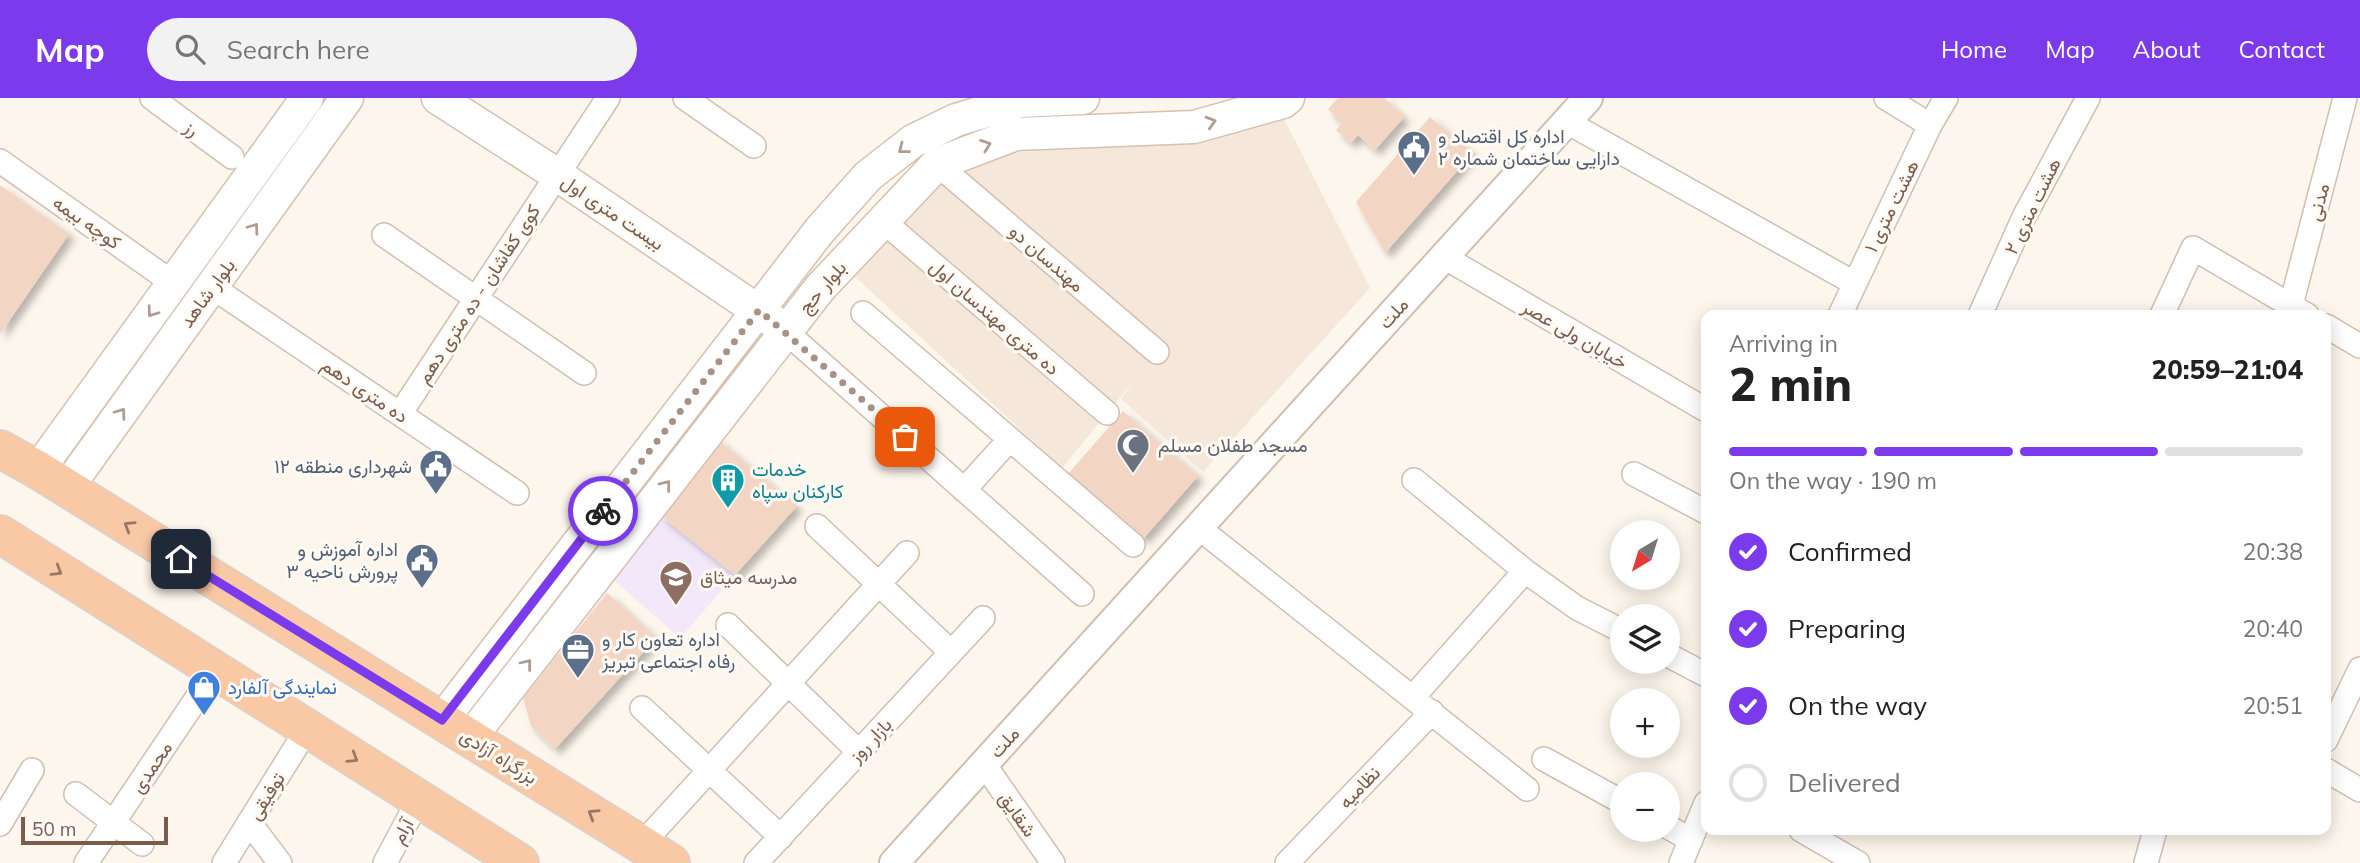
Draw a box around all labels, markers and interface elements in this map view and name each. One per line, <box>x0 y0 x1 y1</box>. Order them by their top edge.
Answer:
search box <box>147 18 637 81</box>
text: Map <box>35 29 105 70</box>
icon: search <box>171 30 209 68</box>
text: Search here <box>227 33 370 66</box>
text: Home <box>1941 34 2007 64</box>
text: Map <box>2045 34 2095 64</box>
text: About <box>2133 34 2201 64</box>
text: Contact <box>2239 34 2325 64</box>
street label: رز <box>179 114 204 141</box>
one-way arrow <box>1204 116 1216 131</box>
place label: اداره کل اقتصاد و دارایی ساختمان شماره ۲ <box>1438 124 1620 170</box>
public building icon: اداره کل اقتصاد و دارایی ساختمان شماره ۲ <box>1395 128 1433 177</box>
one-way arrow <box>898 140 911 153</box>
one-way arrow <box>979 140 991 154</box>
street label: هشت متری ۲ <box>1998 154 2066 258</box>
street label: هشت متری ۱ <box>1858 156 1924 256</box>
street label: بیست متری اول <box>557 169 669 255</box>
street label: مدنی <box>2301 181 2335 223</box>
street label: کوچه بیمه <box>47 190 126 256</box>
street label: کوی کفاشان - ده متری دهم <box>411 200 546 389</box>
street label: مهندسان دو <box>1005 219 1089 297</box>
one-way arrow <box>246 223 258 236</box>
street label: بلوار شاهد <box>174 254 240 332</box>
street label: ده متری مهندسان اول <box>925 254 1065 380</box>
street label: بلوار حج <box>793 256 853 319</box>
street label: ملت <box>1373 292 1413 334</box>
street label: خیابان ولی عصر <box>1517 294 1632 374</box>
one-way arrow <box>148 304 160 317</box>
text: Arriving in <box>1729 329 1838 358</box>
street label: ده متری دهم <box>316 352 413 429</box>
text: 20:59–21:04 <box>2152 353 2303 386</box>
text: 2 min <box>1729 355 1852 413</box>
pin <box>875 407 935 467</box>
one-way arrow <box>113 408 126 421</box>
icon: bag <box>886 418 924 456</box>
mosque icon: مسجد طفلان مسلم <box>1114 426 1152 475</box>
place label: مسجد طفلان مسلم <box>1158 433 1308 458</box>
public building icon: شهرداری منطقه ۱۲ <box>417 447 455 496</box>
place label: شهرداری منطقه ۱۲ <box>274 454 412 478</box>
place label: خدمات کارکنان سپاه <box>752 457 843 505</box>
building icon: خدمات کارکنان سپاه <box>709 461 747 510</box>
text: On the way · 190 m <box>1729 466 1937 495</box>
courier <box>568 476 638 546</box>
one-way arrow <box>658 480 671 492</box>
icon: bike <box>584 492 622 530</box>
north arrow <box>1610 520 1680 590</box>
map controls <box>1610 520 1680 842</box>
one-way arrow <box>123 522 136 535</box>
pin <box>151 529 211 589</box>
icon: check <box>1729 533 1767 571</box>
text: Confirmed <box>1788 535 1912 568</box>
place label: اداره آموزش و پرورش ناحیه ۳ <box>286 537 398 585</box>
text: 20:38 <box>2243 537 2303 566</box>
icon: home <box>162 540 200 578</box>
public building icon: اداره آموزش و پرورش ناحیه ۳ <box>403 541 441 590</box>
school or university icon: مدرسه میثاق <box>657 558 695 607</box>
one-way arrow <box>49 563 62 576</box>
place label: مدرسه میثاق <box>700 565 797 589</box>
button: layers <box>1610 604 1680 674</box>
icon: check <box>1729 610 1767 648</box>
text: Preparing <box>1788 612 1906 645</box>
text: 20:40 <box>2243 614 2303 643</box>
place label: اداره تعاون کار و رفاه اجتماعی تبریز <box>601 627 735 673</box>
office icon: اداره تعاون کار و رفاه اجتماعی تبریز <box>559 631 597 680</box>
one-way arrow <box>518 660 531 672</box>
shop icon: نمایندگی آلفارد <box>185 668 223 717</box>
place label: نمایندگی آلفارد <box>228 675 337 699</box>
icon: check <box>1729 687 1767 725</box>
button: + <box>1610 688 1680 758</box>
text: On the way <box>1788 689 1927 722</box>
text: 20:51 <box>2243 691 2303 720</box>
street label: بازار روز <box>843 712 897 768</box>
street label: ملت <box>984 721 1024 763</box>
street label: بزرگراه آزادی <box>456 723 542 789</box>
street label: محمدی <box>125 736 177 798</box>
one-way arrow <box>345 749 358 762</box>
street label: نظامیه <box>1333 761 1385 813</box>
text: Delivered <box>1788 766 1901 799</box>
street label: توفیقی <box>242 768 290 824</box>
button: − <box>1610 772 1680 842</box>
street label: شقایق <box>994 787 1042 841</box>
one-way arrow <box>587 810 600 823</box>
street label: آرام <box>385 813 420 848</box>
scale bar <box>21 814 168 846</box>
text: 50 m <box>32 817 76 841</box>

